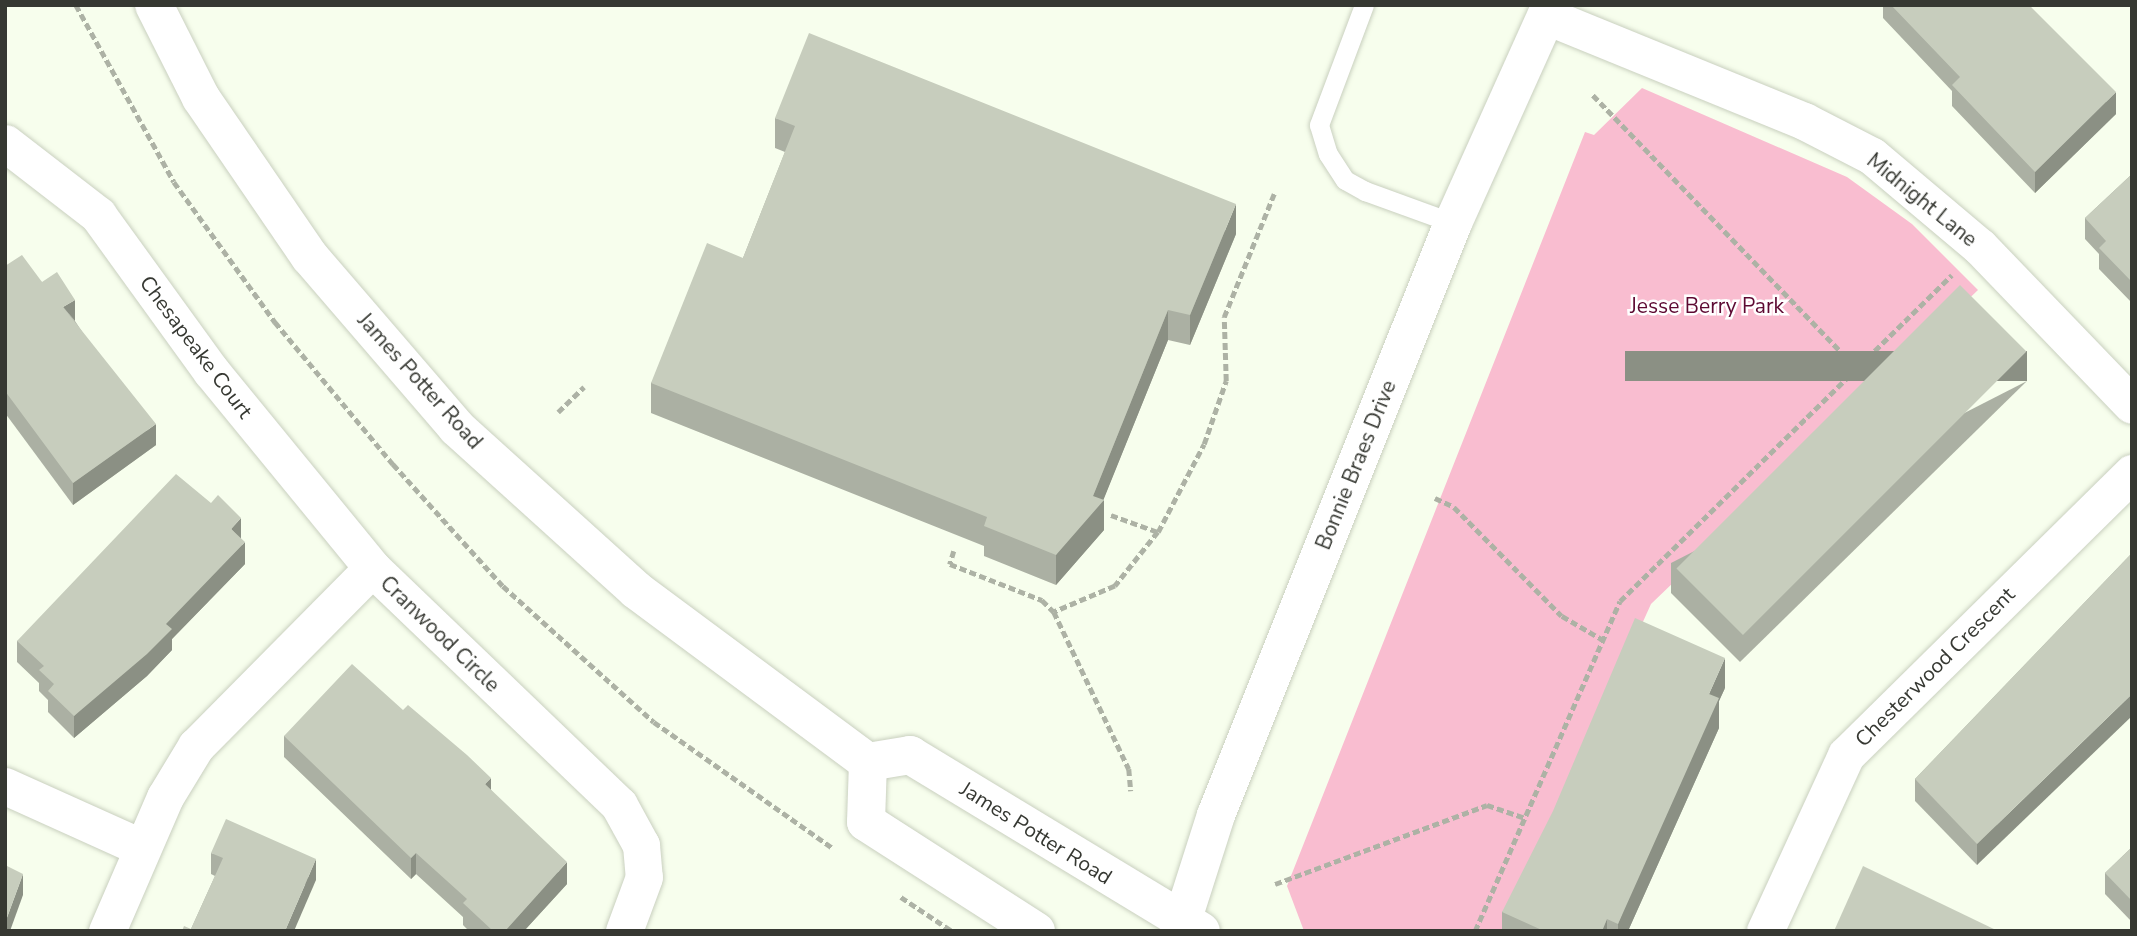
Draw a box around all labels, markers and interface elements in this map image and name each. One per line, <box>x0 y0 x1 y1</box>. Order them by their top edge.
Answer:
street label: Midnight Lane <box>1862 148 1982 252</box>
street label: Chesapeake Court <box>134 271 258 423</box>
park label: Jesse Berry Park <box>1630 293 1784 319</box>
street label: James Potter Road <box>352 308 488 454</box>
street label: Bonnie Braes Drive <box>1311 377 1401 553</box>
street label: Cranwood Circle <box>375 571 505 697</box>
street label: Chesterwood Crescent <box>1850 582 2020 752</box>
street label: James Potter Road <box>955 776 1117 890</box>

